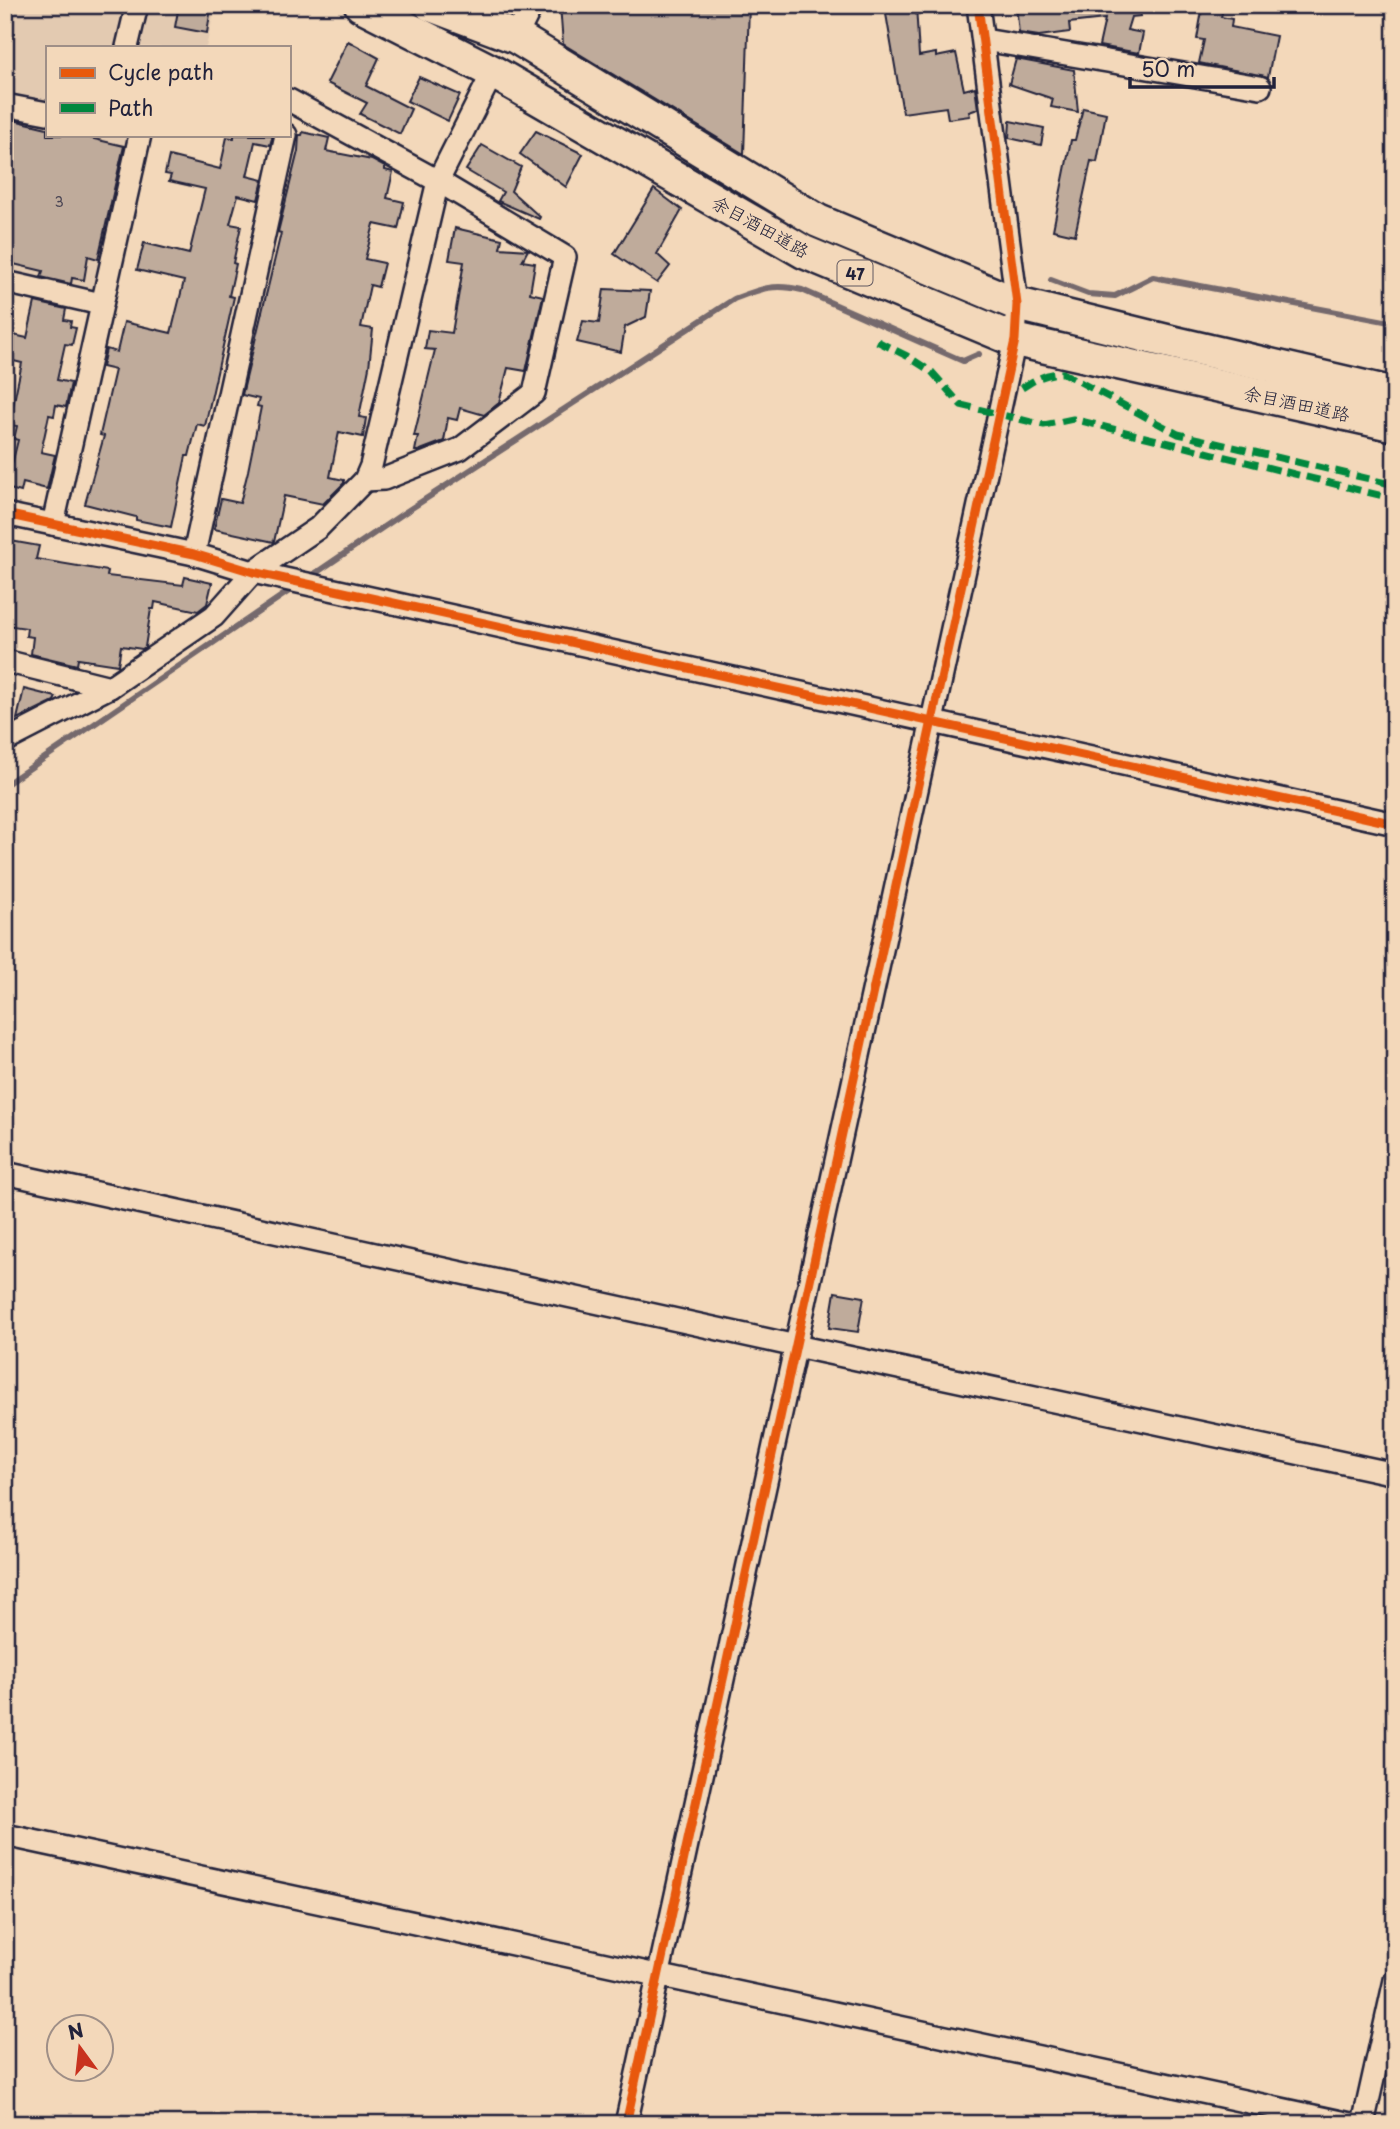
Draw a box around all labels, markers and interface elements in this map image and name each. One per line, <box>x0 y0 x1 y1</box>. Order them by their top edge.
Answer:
legend <box>46 46 290 136</box>
scale bar <box>1130 46 1274 90</box>
text: 50 m <box>1141 52 1195 84</box>
text: Cycle path <box>108 55 214 87</box>
text: Path <box>108 91 153 123</box>
street label: 余目酒田道路 <box>707 188 815 264</box>
house number: 3 <box>54 191 64 212</box>
road number: 47 <box>838 260 872 286</box>
street label: 余目酒田道路 <box>1241 379 1353 427</box>
north arrow <box>46 2014 116 2084</box>
text: N <box>64 2015 86 2046</box>

